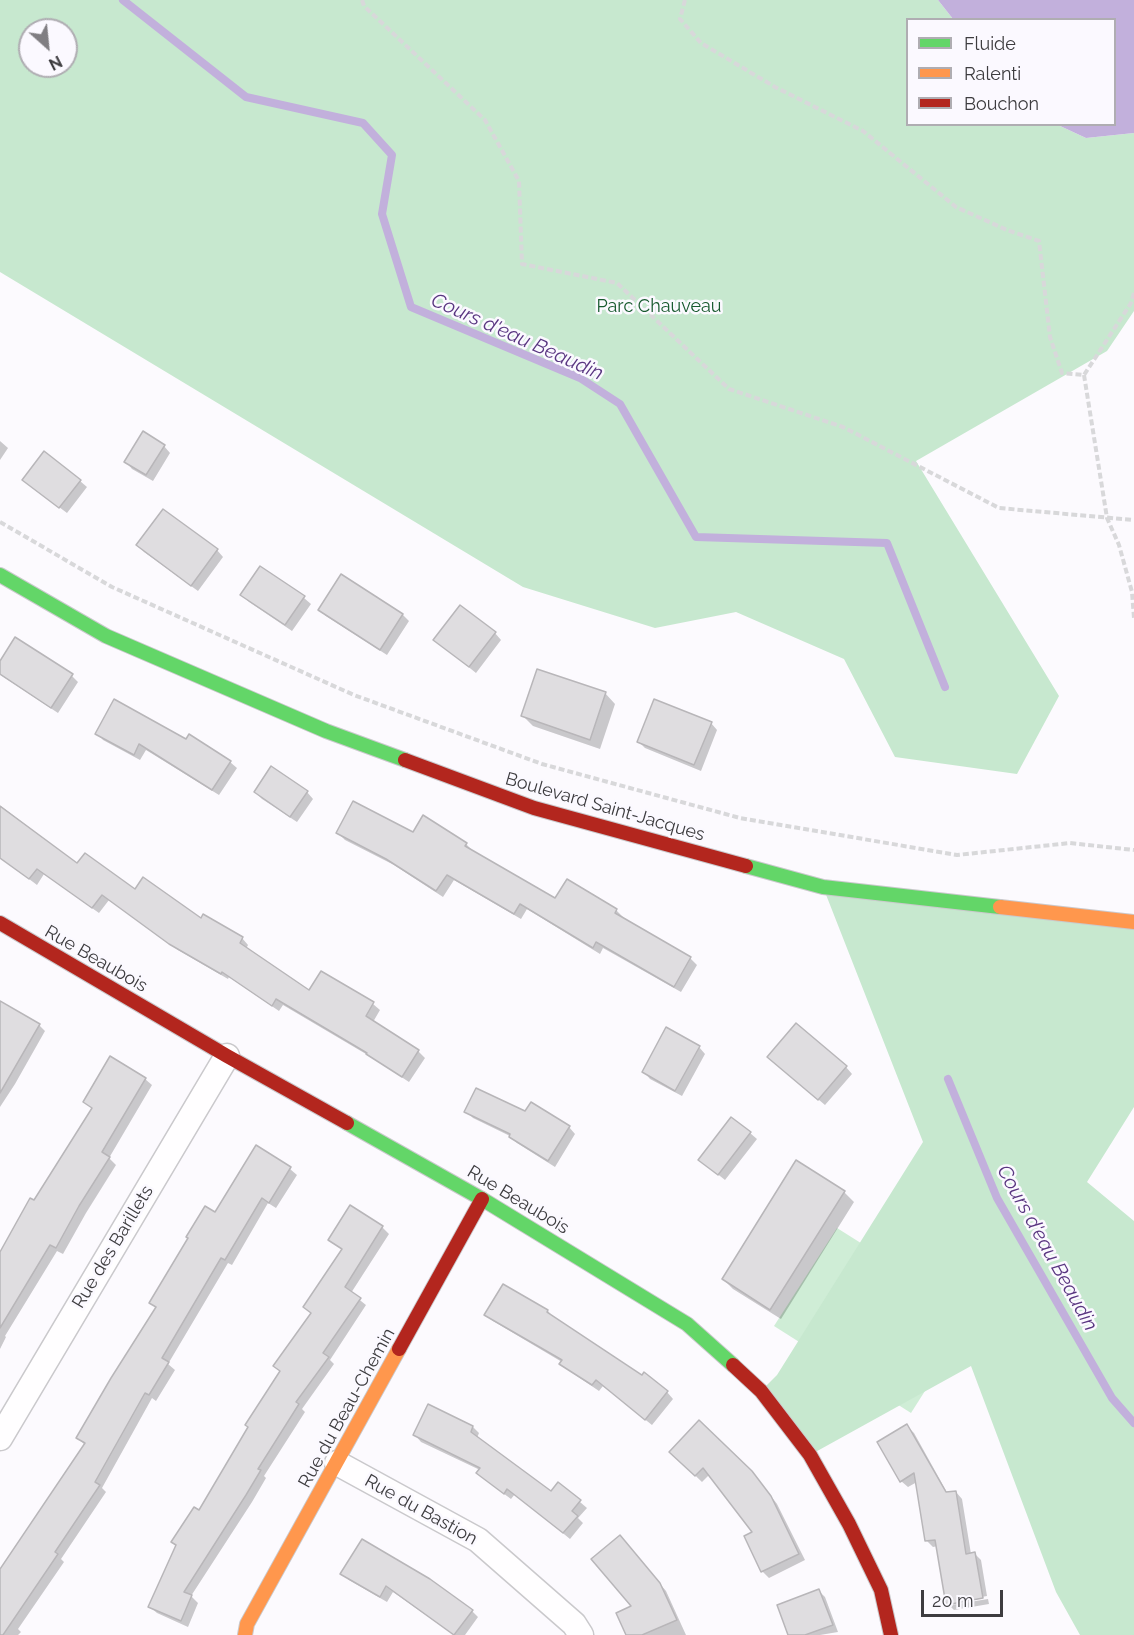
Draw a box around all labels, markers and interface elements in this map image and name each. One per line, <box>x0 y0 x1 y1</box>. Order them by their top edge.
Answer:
north arrow <box>18 18 78 78</box>
legend <box>906 18 1116 126</box>
text: Fluide <box>964 33 1016 54</box>
text: N <box>46 51 65 74</box>
text: Ralenti <box>964 63 1021 84</box>
text: Bouchon <box>964 93 1039 114</box>
water label: Cours d'eau Beaudin <box>427 288 607 386</box>
park label: Parc Chauveau <box>596 296 722 318</box>
street label: Boulevard Saint-Jacques <box>503 768 707 846</box>
street label: Rue Beaubois <box>41 921 151 997</box>
street label: Rue Beaubois <box>463 1161 573 1239</box>
water label: Cours d'eau Beaudin <box>991 1161 1103 1335</box>
street label: Rue des Barillets <box>68 1182 158 1312</box>
street label: Rue du Beau-Chemin <box>294 1325 400 1491</box>
street label: Rue du Bastion <box>361 1470 481 1550</box>
scale bar <box>924 1578 1006 1616</box>
text: 20 m <box>932 1590 974 1611</box>

